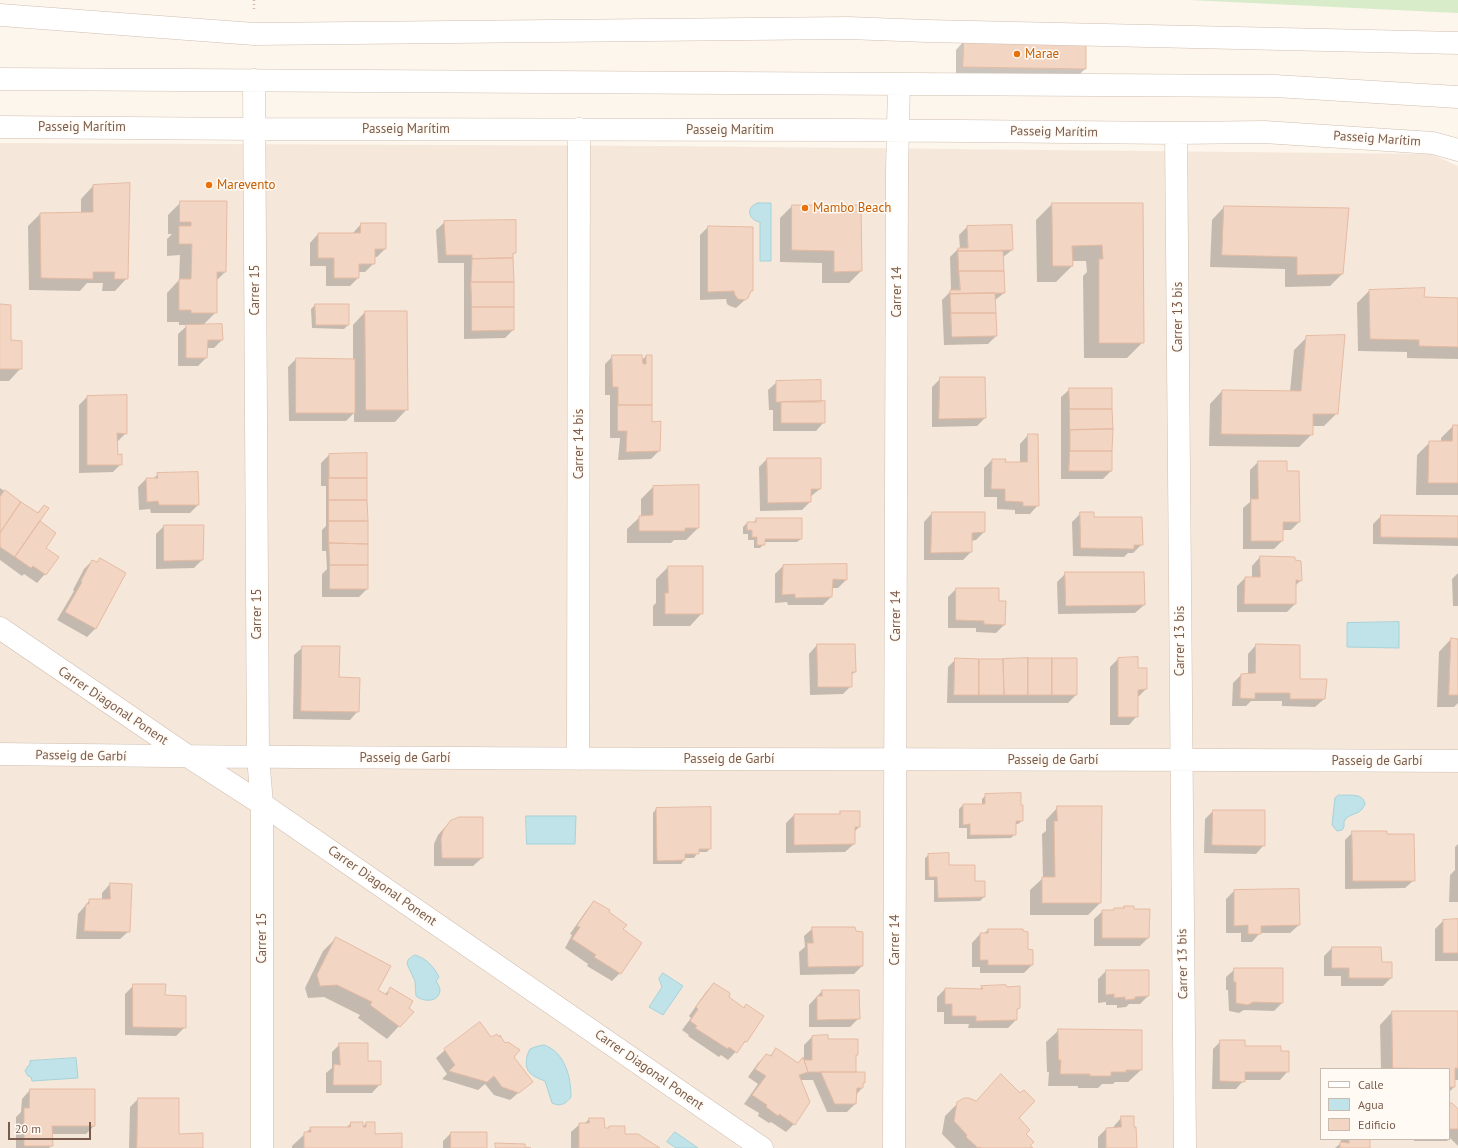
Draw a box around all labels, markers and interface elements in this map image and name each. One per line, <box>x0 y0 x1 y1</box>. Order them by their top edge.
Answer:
place label: Marae <box>1025 46 1059 62</box>
marker: Marae <box>1012 49 1022 59</box>
street label: Passeig Marítim <box>38 119 126 135</box>
street label: Passeig Marítim <box>362 121 450 137</box>
street label: Passeig Marítim <box>686 122 774 138</box>
street label: Passeig Marítim <box>1010 123 1098 141</box>
street label: Passeig Marítim <box>1333 128 1421 150</box>
place label: Marevento <box>217 177 276 193</box>
marker: Marevento <box>204 180 214 190</box>
place label: Mambo Beach <box>813 200 891 216</box>
marker: Mambo Beach <box>800 203 810 213</box>
street label: Carrer 15 <box>247 264 263 316</box>
street label: Carrer 14 <box>889 266 905 318</box>
street label: Carrer 13 bis <box>1170 282 1186 352</box>
street label: Carrer 14 bis <box>571 409 587 479</box>
street label: Carrer 15 <box>249 588 265 640</box>
street label: Carrer 14 <box>888 590 904 642</box>
street label: Carrer 13 bis <box>1172 606 1188 676</box>
street label: Carrer Diagonal Ponent <box>55 663 171 749</box>
street label: Passeig de Garbí <box>35 747 127 765</box>
street label: Passeig de Garbí <box>359 750 451 766</box>
street label: Passeig de Garbí <box>683 751 775 767</box>
street label: Passeig de Garbí <box>1007 752 1099 768</box>
street label: Passeig de Garbí <box>1331 753 1423 769</box>
street label: Carrer Diagonal Ponent <box>325 843 439 929</box>
street label: Carrer 15 <box>254 912 270 964</box>
street label: Carrer 14 <box>887 914 903 966</box>
street label: Carrer 13 bis <box>1175 929 1191 999</box>
street label: Carrer Diagonal Ponent <box>592 1027 706 1113</box>
legend <box>1320 1068 1450 1140</box>
text: Calle <box>1358 1077 1384 1092</box>
text: Agua <box>1358 1097 1384 1112</box>
scale bar <box>10 1114 93 1140</box>
text: Edificio <box>1358 1117 1396 1132</box>
text: 20 m <box>15 1121 41 1136</box>

